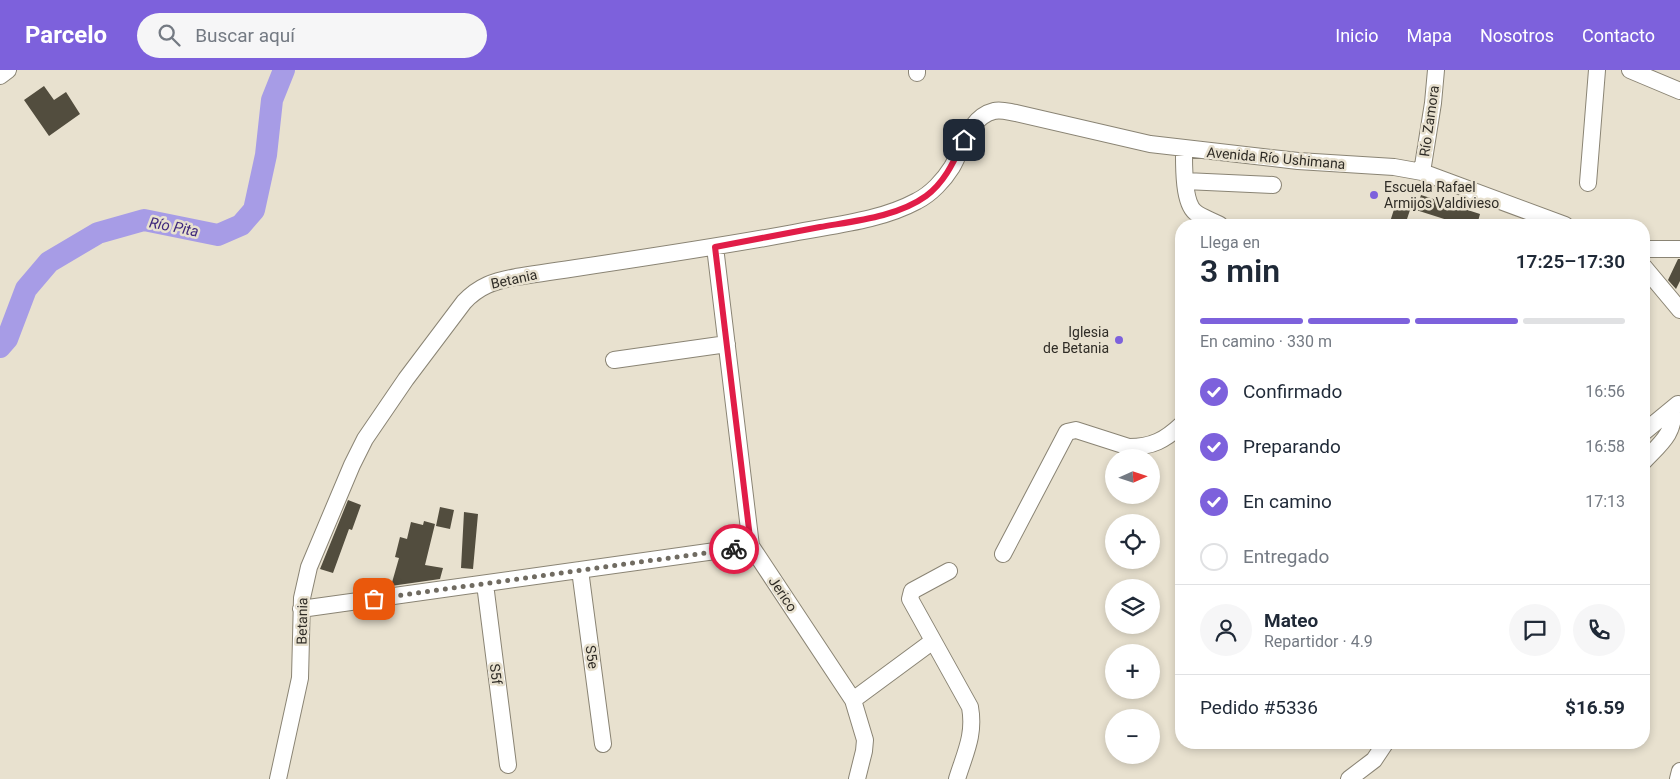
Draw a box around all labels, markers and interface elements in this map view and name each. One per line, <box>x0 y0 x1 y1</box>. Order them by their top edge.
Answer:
search box <box>137 13 487 58</box>
text: Parcelo <box>25 21 107 49</box>
icon: search <box>155 21 183 49</box>
text: Buscar aquí <box>195 24 295 47</box>
text: Inicio <box>1335 25 1379 46</box>
text: Mapa <box>1407 25 1452 46</box>
text: Nosotros <box>1480 25 1554 46</box>
text: Contacto <box>1582 25 1655 46</box>
street label: Río Zamora <box>1416 84 1442 158</box>
pin <box>943 119 985 161</box>
icon: home <box>950 126 978 154</box>
street label: Avenida Río Ushimana <box>1206 144 1346 172</box>
place label: Escuela Rafael Armijos Valdivieso <box>1384 179 1499 211</box>
marker: Escuela Rafael Armijos Valdivieso <box>1368 189 1380 201</box>
water label: Río Pita <box>148 213 200 241</box>
text: Llega en <box>1200 233 1260 252</box>
text: 17:25–17:30 <box>1516 250 1625 273</box>
text: 3 min <box>1200 252 1280 290</box>
street label: Betania <box>489 266 539 292</box>
place label: Iglesia de Betania <box>1043 324 1109 356</box>
text: En camino · 330 m <box>1200 332 1332 351</box>
marker: Iglesia de Betania <box>1113 334 1125 346</box>
icon: check <box>1200 378 1228 406</box>
text: Confirmado <box>1243 380 1342 403</box>
text: 16:56 <box>1585 382 1625 401</box>
icon: check <box>1200 433 1228 461</box>
text: Preparando <box>1243 435 1341 458</box>
text: 16:58 <box>1585 437 1625 456</box>
north arrow <box>1105 449 1160 504</box>
map controls <box>1105 449 1160 764</box>
icon: check <box>1200 488 1228 516</box>
text: En camino <box>1243 490 1332 513</box>
text: 17:13 <box>1585 492 1625 511</box>
button: locate <box>1105 514 1160 569</box>
courier <box>709 524 759 574</box>
icon: bike <box>720 535 748 563</box>
text: Entregado <box>1243 545 1329 568</box>
street label: Jerico <box>766 574 800 614</box>
pin <box>353 578 395 620</box>
button: layers <box>1105 579 1160 634</box>
icon: bag <box>360 585 388 613</box>
street label: Betania <box>294 597 310 645</box>
button: person <box>1200 604 1252 656</box>
button: chat <box>1509 604 1561 656</box>
button: phone <box>1573 604 1625 656</box>
text: Mateo <box>1264 609 1318 632</box>
text: Repartidor · 4.9 <box>1264 632 1373 651</box>
street label: S5e <box>582 644 602 670</box>
button: + <box>1105 644 1160 699</box>
street label: S5f <box>487 663 505 686</box>
text: Pedido #5336 <box>1200 696 1318 719</box>
text: $16.59 <box>1565 696 1625 719</box>
button: − <box>1105 709 1160 764</box>

